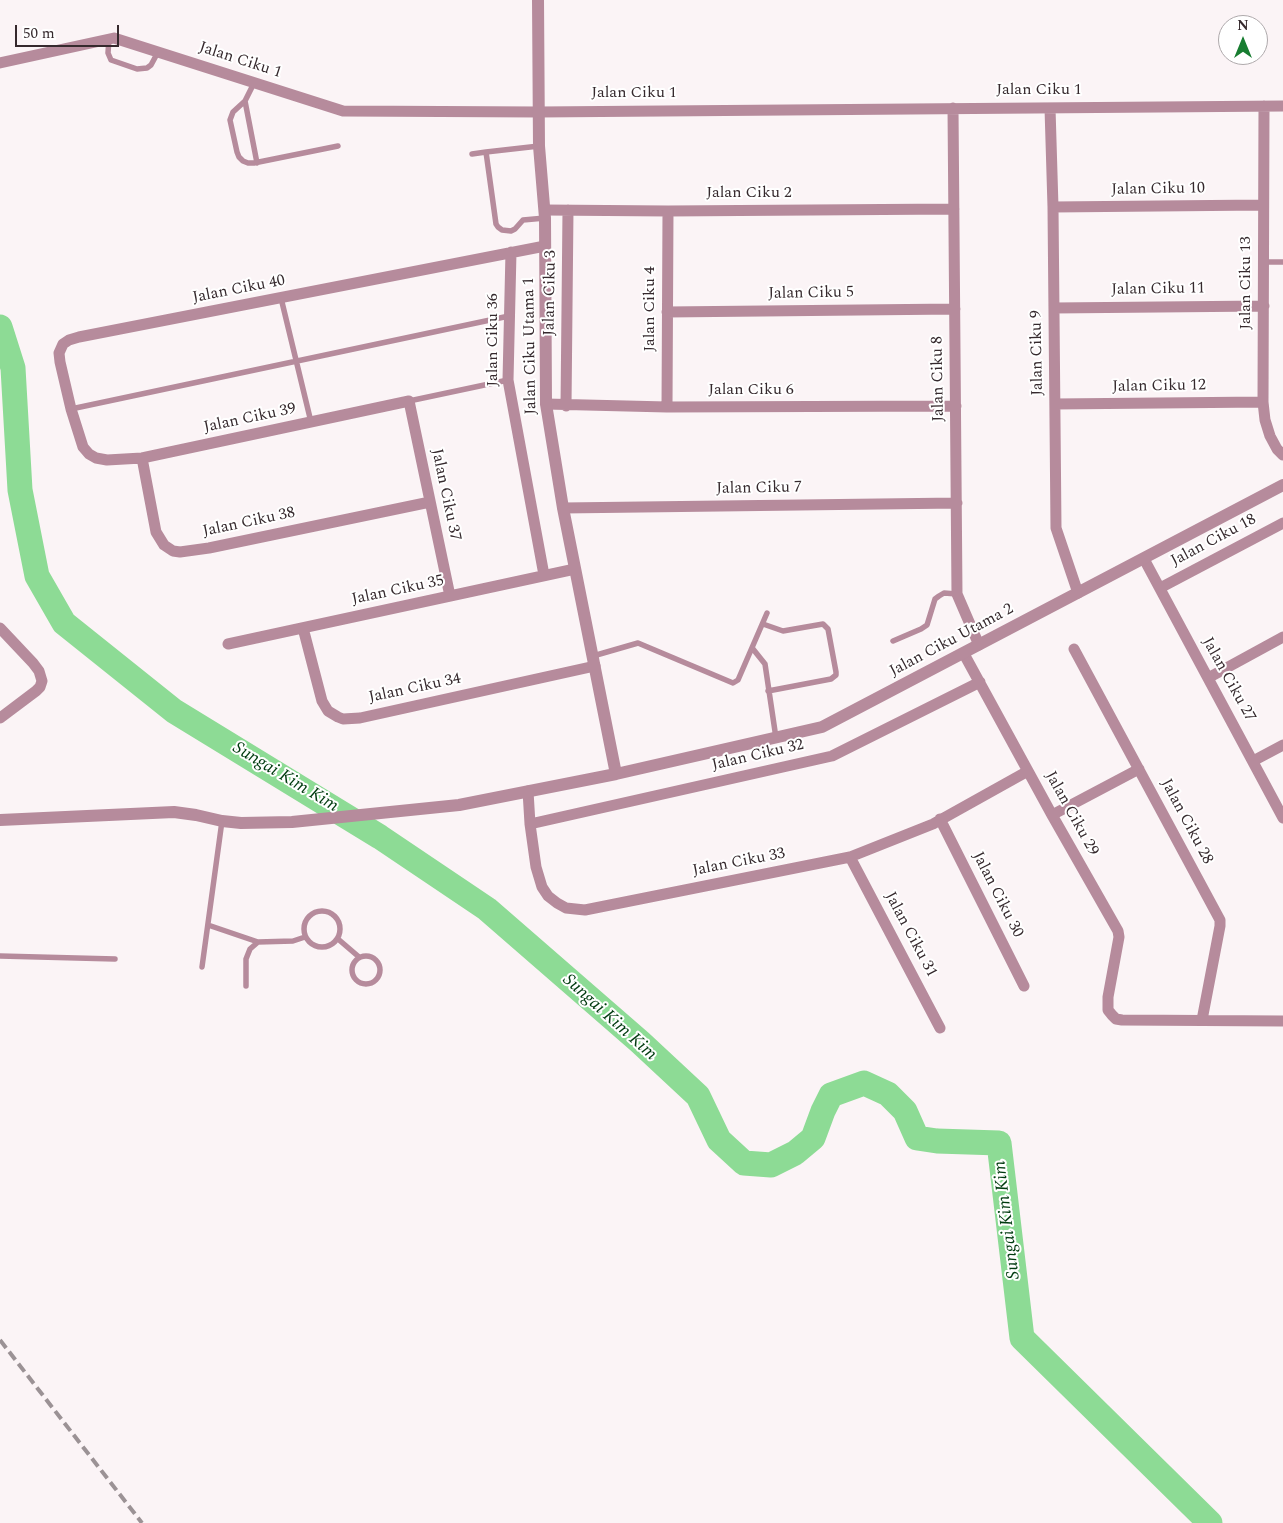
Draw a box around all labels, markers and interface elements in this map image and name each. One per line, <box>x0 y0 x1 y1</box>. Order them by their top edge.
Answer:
scale bar <box>18 15 121 47</box>
north arrow <box>1218 15 1268 65</box>
text: N <box>1237 15 1249 36</box>
text: 50 m <box>23 22 55 45</box>
street label: Jalan Ciku 1 <box>196 39 284 83</box>
street label: Jalan Ciku 1 <box>996 81 1082 101</box>
street label: Jalan Ciku 1 <box>591 84 677 104</box>
street label: Jalan Ciku 10 <box>1111 180 1205 200</box>
street label: Jalan Ciku 2 <box>706 184 792 204</box>
street label: Jalan Ciku 13 <box>1237 236 1257 330</box>
street label: Jalan Ciku 3 <box>541 250 561 336</box>
street label: Jalan Ciku 4 <box>641 266 661 352</box>
street label: Jalan Ciku 40 <box>191 272 287 308</box>
street label: Jalan Ciku Utama 1 <box>520 277 542 415</box>
street label: Jalan Ciku 11 <box>1111 280 1205 300</box>
street label: Jalan Ciku 5 <box>768 284 854 304</box>
street label: Jalan Ciku 36 <box>484 293 504 387</box>
street label: Jalan Ciku 9 <box>1028 310 1048 396</box>
street label: Jalan Ciku 8 <box>929 336 949 422</box>
street label: Jalan Ciku 12 <box>1112 377 1206 397</box>
street label: Jalan Ciku 6 <box>708 381 794 401</box>
street label: Jalan Ciku 39 <box>202 400 298 438</box>
street label: Jalan Ciku 37 <box>426 447 464 543</box>
street label: Jalan Ciku 7 <box>716 479 802 499</box>
street label: Jalan Ciku 38 <box>201 504 297 542</box>
street label: Jalan Ciku 18 <box>1168 511 1260 571</box>
street label: Jalan Ciku 35 <box>350 572 446 610</box>
street label: Jalan Ciku Utama 2 <box>887 600 1017 682</box>
street label: Jalan Ciku 27 <box>1197 634 1259 726</box>
street label: Jalan Ciku 34 <box>367 670 463 708</box>
street label: Jalan Ciku 32 <box>710 736 806 776</box>
water label: Sungai Kim Kim <box>228 738 342 818</box>
street label: Jalan Ciku 29 <box>1040 768 1102 860</box>
street label: Jalan Ciku 28 <box>1156 776 1216 868</box>
street label: Jalan Ciku 33 <box>691 845 787 881</box>
street label: Jalan Ciku 30 <box>967 849 1027 941</box>
street label: Jalan Ciku 31 <box>880 889 940 981</box>
water label: Sungai Kim Kim <box>557 970 661 1066</box>
water label: Sungai Kim Kim <box>990 1159 1026 1281</box>

